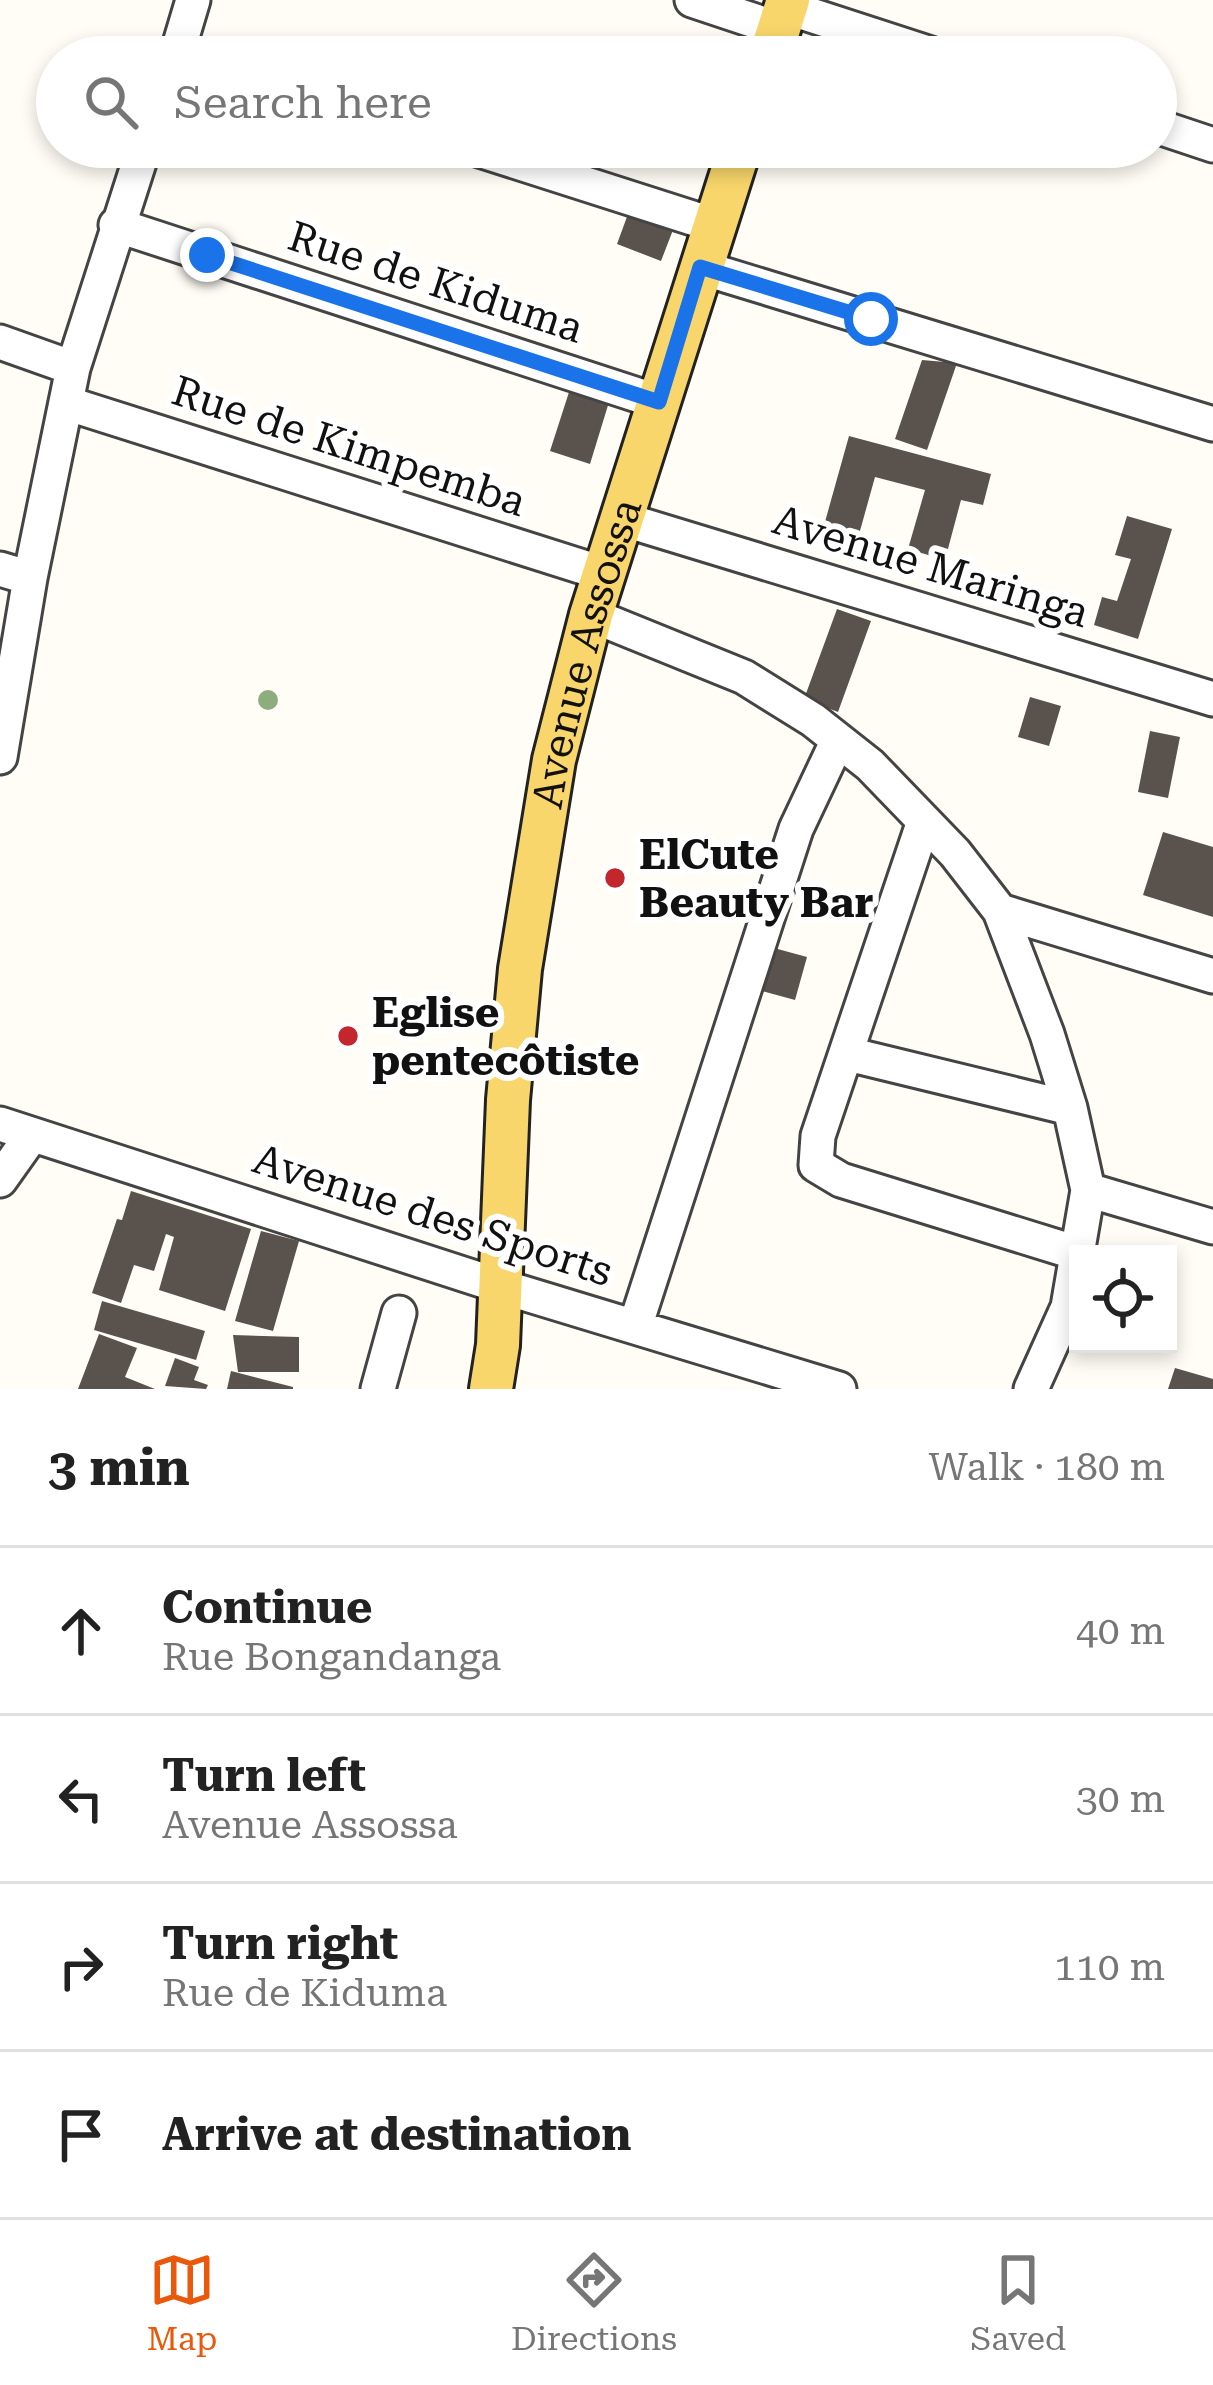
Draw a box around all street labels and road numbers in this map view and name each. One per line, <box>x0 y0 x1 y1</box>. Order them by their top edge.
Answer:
street label: Rue de Kiduma <box>282 211 590 353</box>
street label: Rue de Kimpemba <box>166 366 532 526</box>
street label: Avenue Assossa <box>522 492 651 812</box>
street label: Avenue Maringa <box>767 495 1095 637</box>
street label: Avenue des Sports <box>247 1134 619 1296</box>

